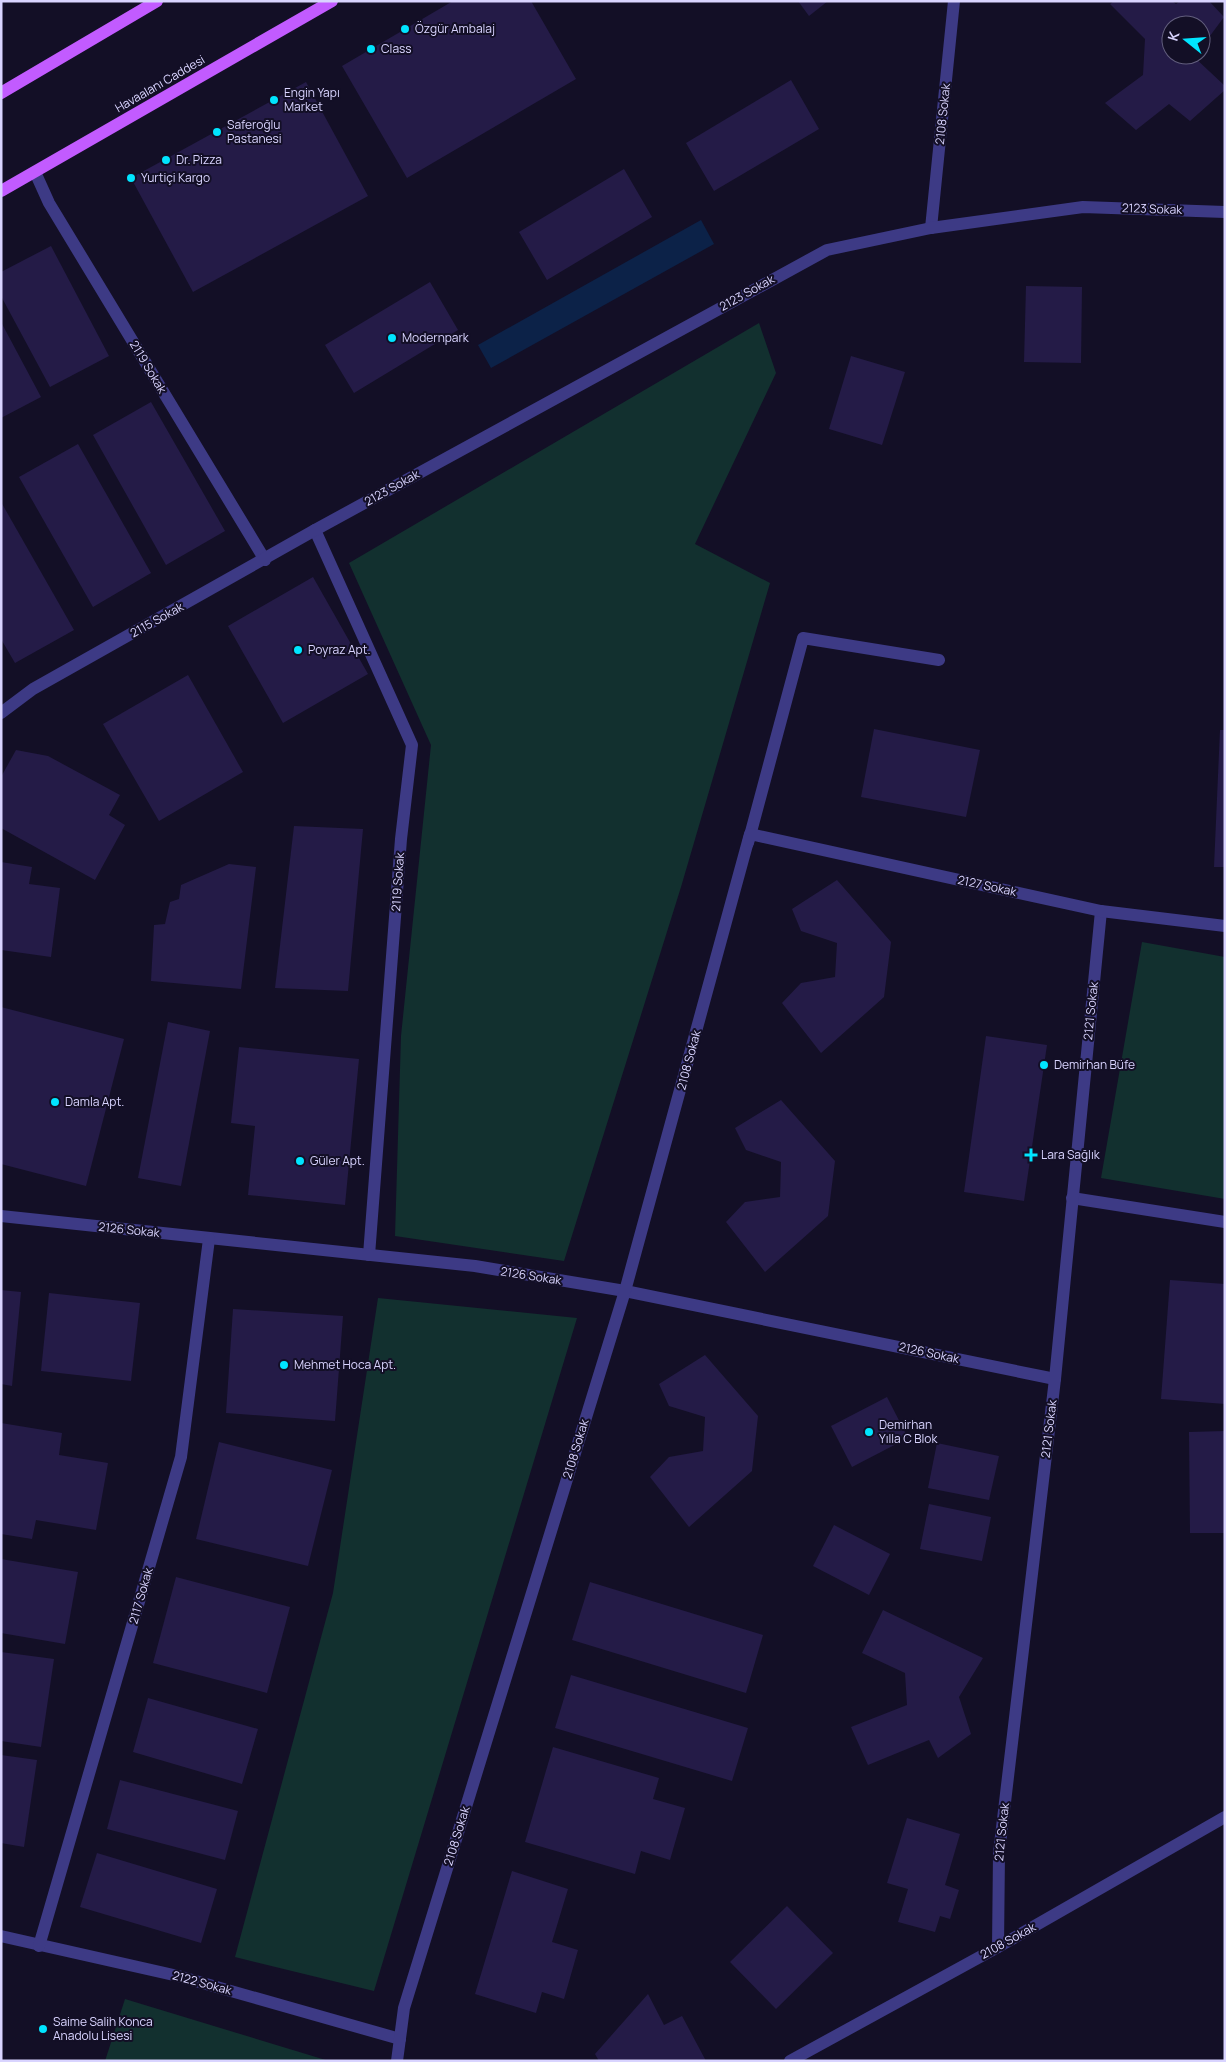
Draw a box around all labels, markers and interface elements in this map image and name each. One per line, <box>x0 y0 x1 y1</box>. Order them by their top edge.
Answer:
north arrow <box>1161 15 1211 65</box>
place label: Özgür Ambalaj <box>415 20 495 37</box>
marker: Özgür Ambalaj <box>399 23 411 35</box>
text: K <box>1163 28 1184 43</box>
place label: Class <box>381 40 412 57</box>
marker: Class <box>365 43 377 55</box>
street label: Havaalanı Caddesi <box>112 51 208 116</box>
street label: 2108 Sokak <box>931 82 954 145</box>
place label: Engin Yapı Market <box>284 84 340 115</box>
marker: Engin Yapı Market <box>268 94 280 106</box>
place label: Saferoğlu Pastanesi <box>227 116 282 147</box>
marker: Saferoğlu Pastanesi <box>211 126 223 138</box>
place label: Dr. Pizza <box>176 151 222 168</box>
marker: Dr. Pizza <box>160 154 172 166</box>
place label: Yurtiçi Kargo <box>141 169 210 186</box>
marker: Yurtiçi Kargo <box>125 172 137 184</box>
street label: 2123 Sokak <box>1122 199 1184 218</box>
street label: 2123 Sokak <box>716 270 778 315</box>
place label: Modernpark <box>402 329 470 346</box>
marker: Modernpark <box>386 332 398 344</box>
street label: 2119 Sokak <box>126 337 171 397</box>
street label: 2123 Sokak <box>361 465 423 510</box>
street label: 2115 Sokak <box>127 597 187 641</box>
place label: Poyraz Apt. <box>308 641 370 658</box>
marker: Poyraz Apt. <box>292 644 304 656</box>
street label: 2119 Sokak <box>387 851 408 912</box>
street label: 2127 Sokak <box>956 871 1019 900</box>
street label: 2121 Sokak <box>1079 980 1102 1041</box>
street label: 2108 Sokak <box>672 1027 705 1092</box>
place label: Demirhan Büfe <box>1054 1056 1135 1073</box>
marker: Demirhan Büfe <box>1038 1059 1050 1071</box>
place label: Damla Apt. <box>65 1093 124 1110</box>
marker: Damla Apt. <box>49 1096 61 1108</box>
place label: Lara Sağlık <box>1041 1146 1101 1163</box>
marker: Lara Sağlık <box>1025 1149 1037 1161</box>
place label: Güler Apt. <box>310 1152 365 1169</box>
marker: Güler Apt. <box>294 1155 306 1167</box>
street label: 2126 Sokak <box>98 1218 161 1241</box>
street label: 2126 Sokak <box>499 1262 564 1289</box>
street label: 2126 Sokak <box>897 1338 962 1367</box>
place label: Mehmet Hoca Apt. <box>294 1356 396 1373</box>
marker: Mehmet Hoca Apt. <box>278 1359 290 1371</box>
street label: 2121 Sokak <box>1037 1398 1061 1459</box>
street label: 2108 Sokak <box>558 1416 593 1481</box>
place label: Demirhan Yılla C Blok <box>879 1416 938 1447</box>
marker: Demirhan Yılla C Blok <box>863 1426 875 1438</box>
street label: 2117 Sokak <box>124 1565 157 1626</box>
street label: 2121 Sokak <box>990 1801 1013 1862</box>
street label: 2108 Sokak <box>439 1803 474 1868</box>
street label: 2108 Sokak <box>977 1918 1040 1963</box>
street label: 2122 Sokak <box>171 1966 235 1999</box>
place label: Saime Salih Konca Anadolu Lisesi <box>53 2013 153 2044</box>
marker: Saime Salih Konca Anadolu Lisesi <box>37 2023 49 2035</box>

